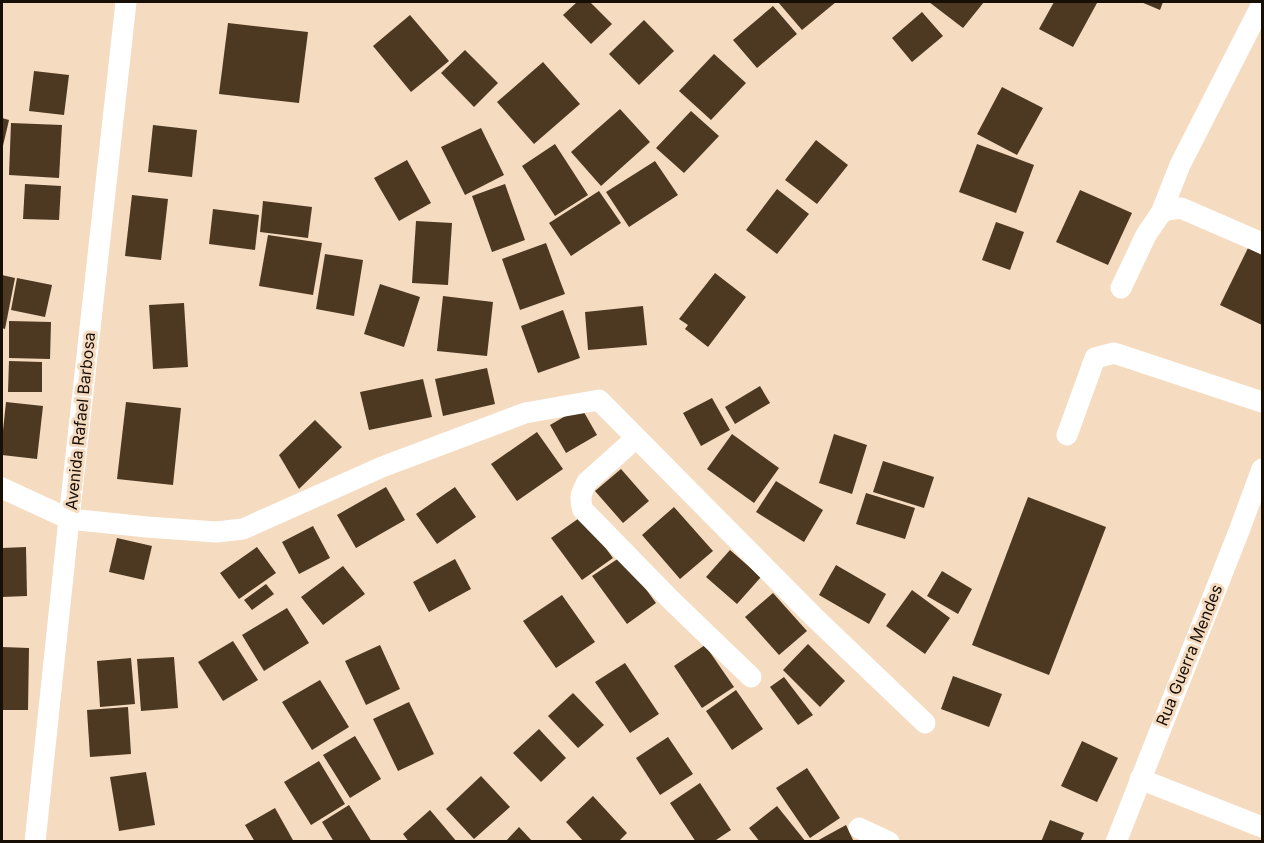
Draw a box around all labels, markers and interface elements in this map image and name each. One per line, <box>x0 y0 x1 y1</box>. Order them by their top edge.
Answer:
street label: Avenida Rafael Barbosa <box>61 331 99 511</box>
street label: Rua Guerra Mendes <box>1152 581 1226 729</box>

